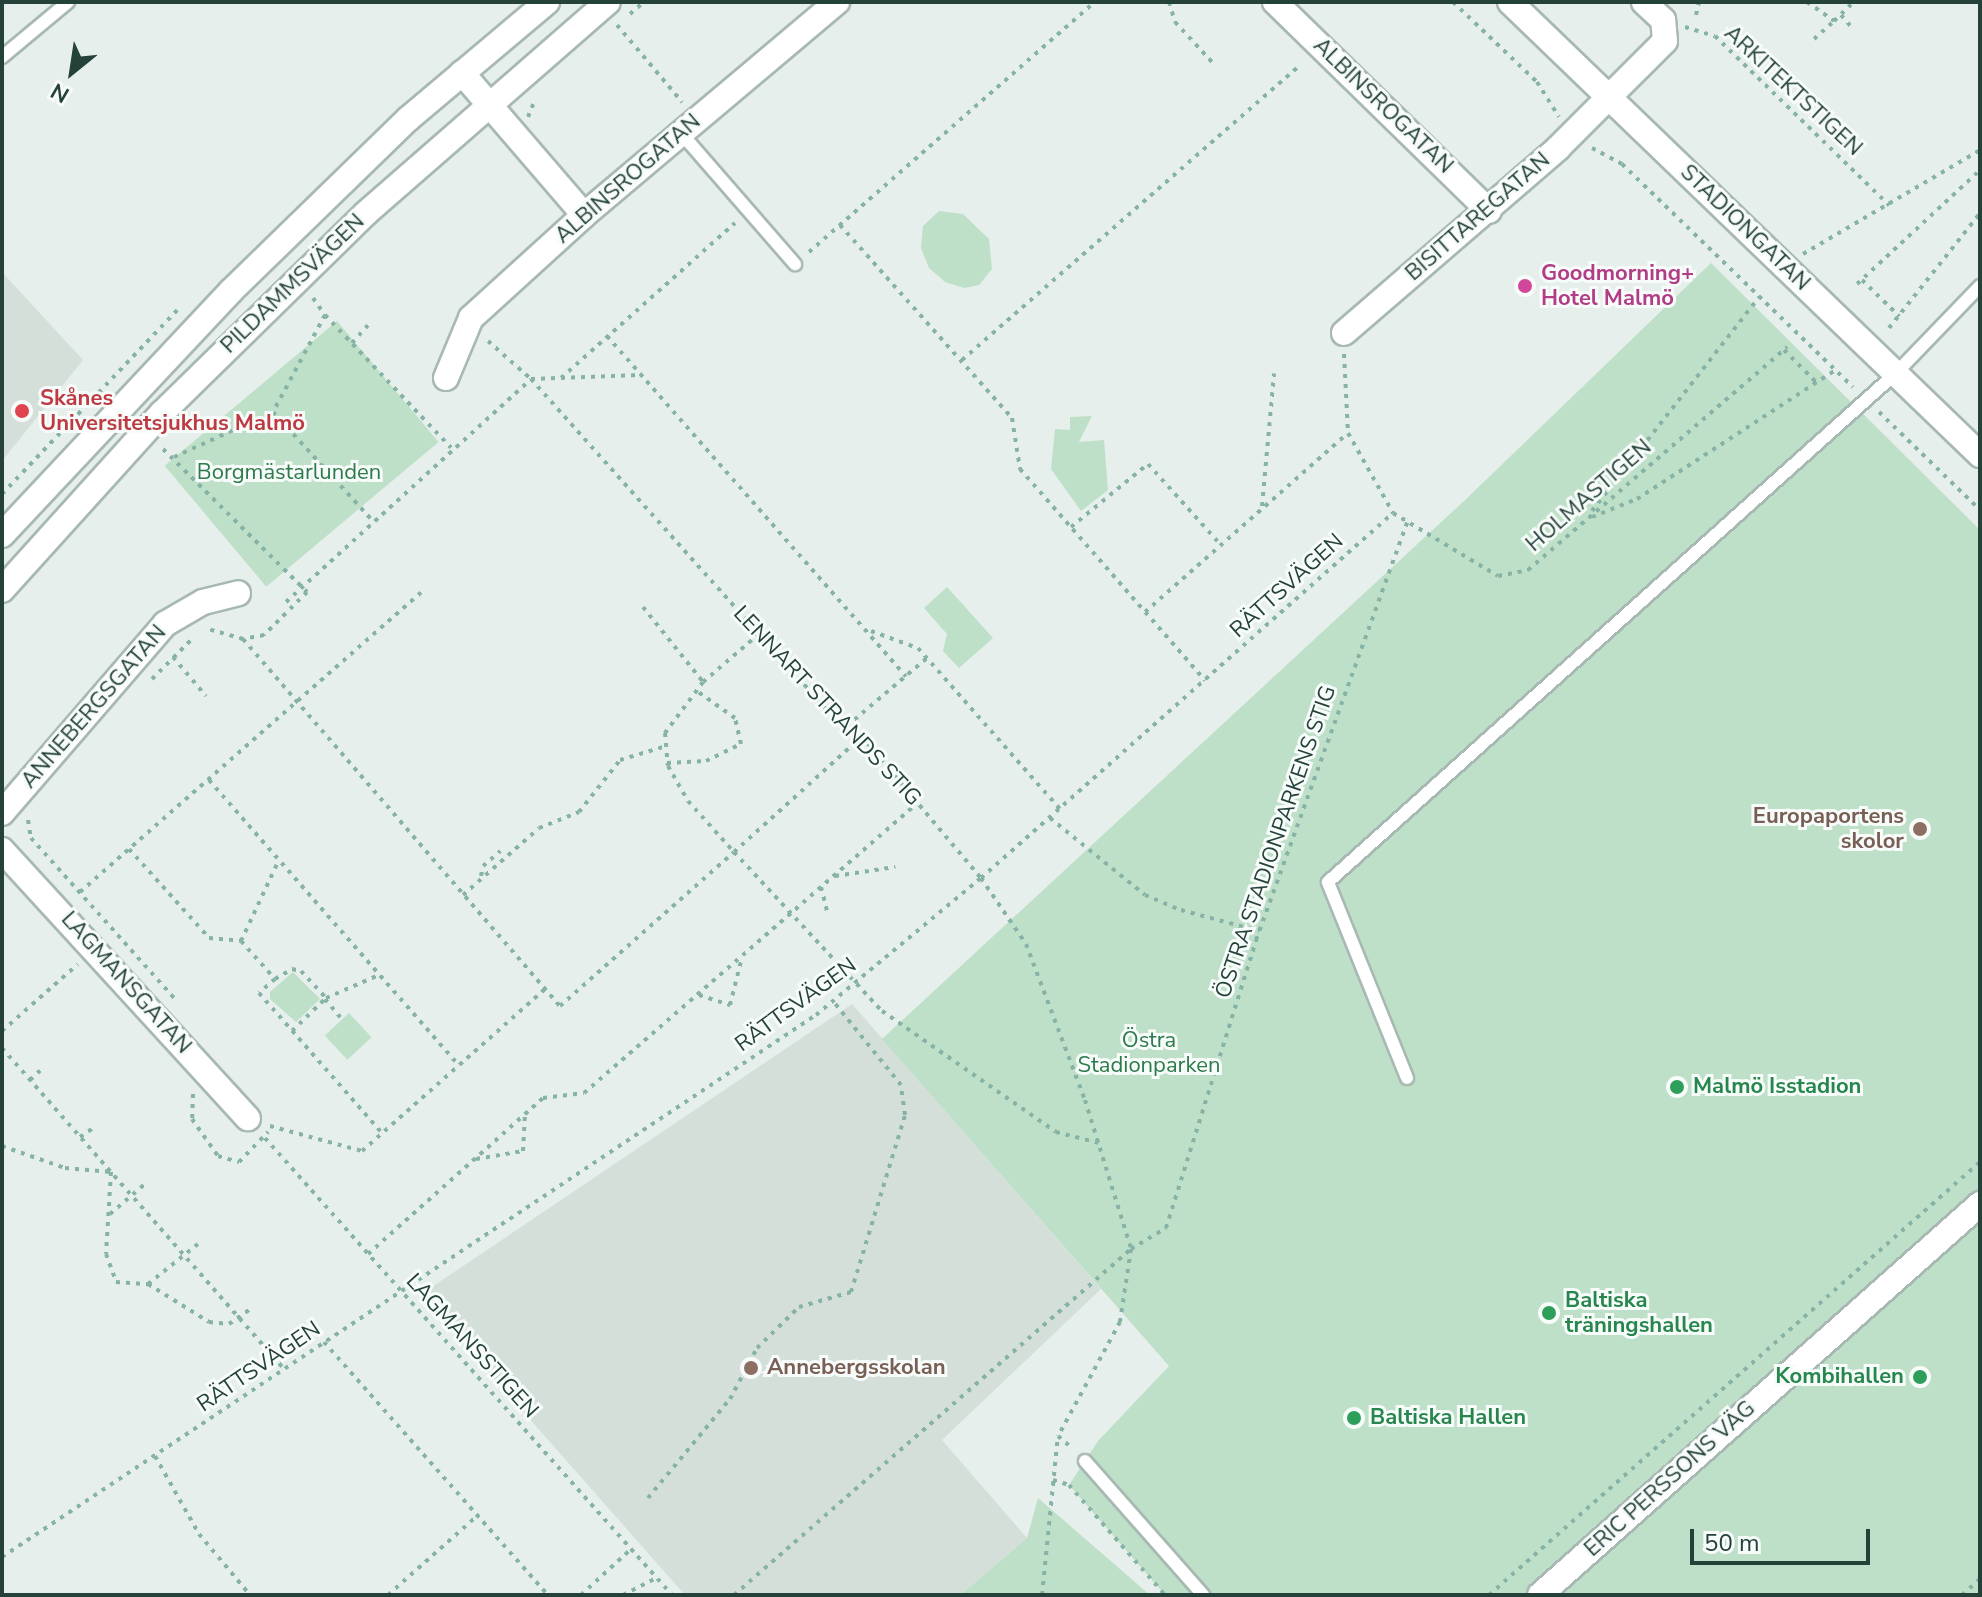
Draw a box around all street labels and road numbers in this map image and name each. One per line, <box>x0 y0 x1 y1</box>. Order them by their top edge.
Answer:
street label: ARKITEKTSTIGEN <box>1718 20 1868 162</box>
street label: ALBINSROGATAN <box>1308 33 1458 179</box>
street label: ALBINSROGATAN <box>550 109 706 249</box>
street label: BISITTAREGATAN <box>1400 147 1556 287</box>
street label: STADIONGATAN <box>1675 159 1815 297</box>
street label: PILDAMMSVÄGEN <box>216 209 370 359</box>
street label: HOLMASTIGEN <box>1521 434 1657 558</box>
street label: RÄTTSVÄGEN <box>1225 528 1349 644</box>
street label: LENNART STRANDS STIG <box>728 601 926 811</box>
street label: ANNEBERGSGATAN <box>16 620 172 794</box>
street label: ÖSTRA STADIONPARKENS STIG <box>1210 682 1342 1002</box>
street label: LAGMANSGATAN <box>55 907 197 1059</box>
street label: RÄTTSVÄGEN <box>730 952 862 1058</box>
street label: LAGMANSSTIGEN <box>400 1268 544 1424</box>
street label: RÄTTSVÄGEN <box>192 1316 326 1418</box>
street label: ERIC PERSSONS VÄG <box>1579 1396 1761 1562</box>

